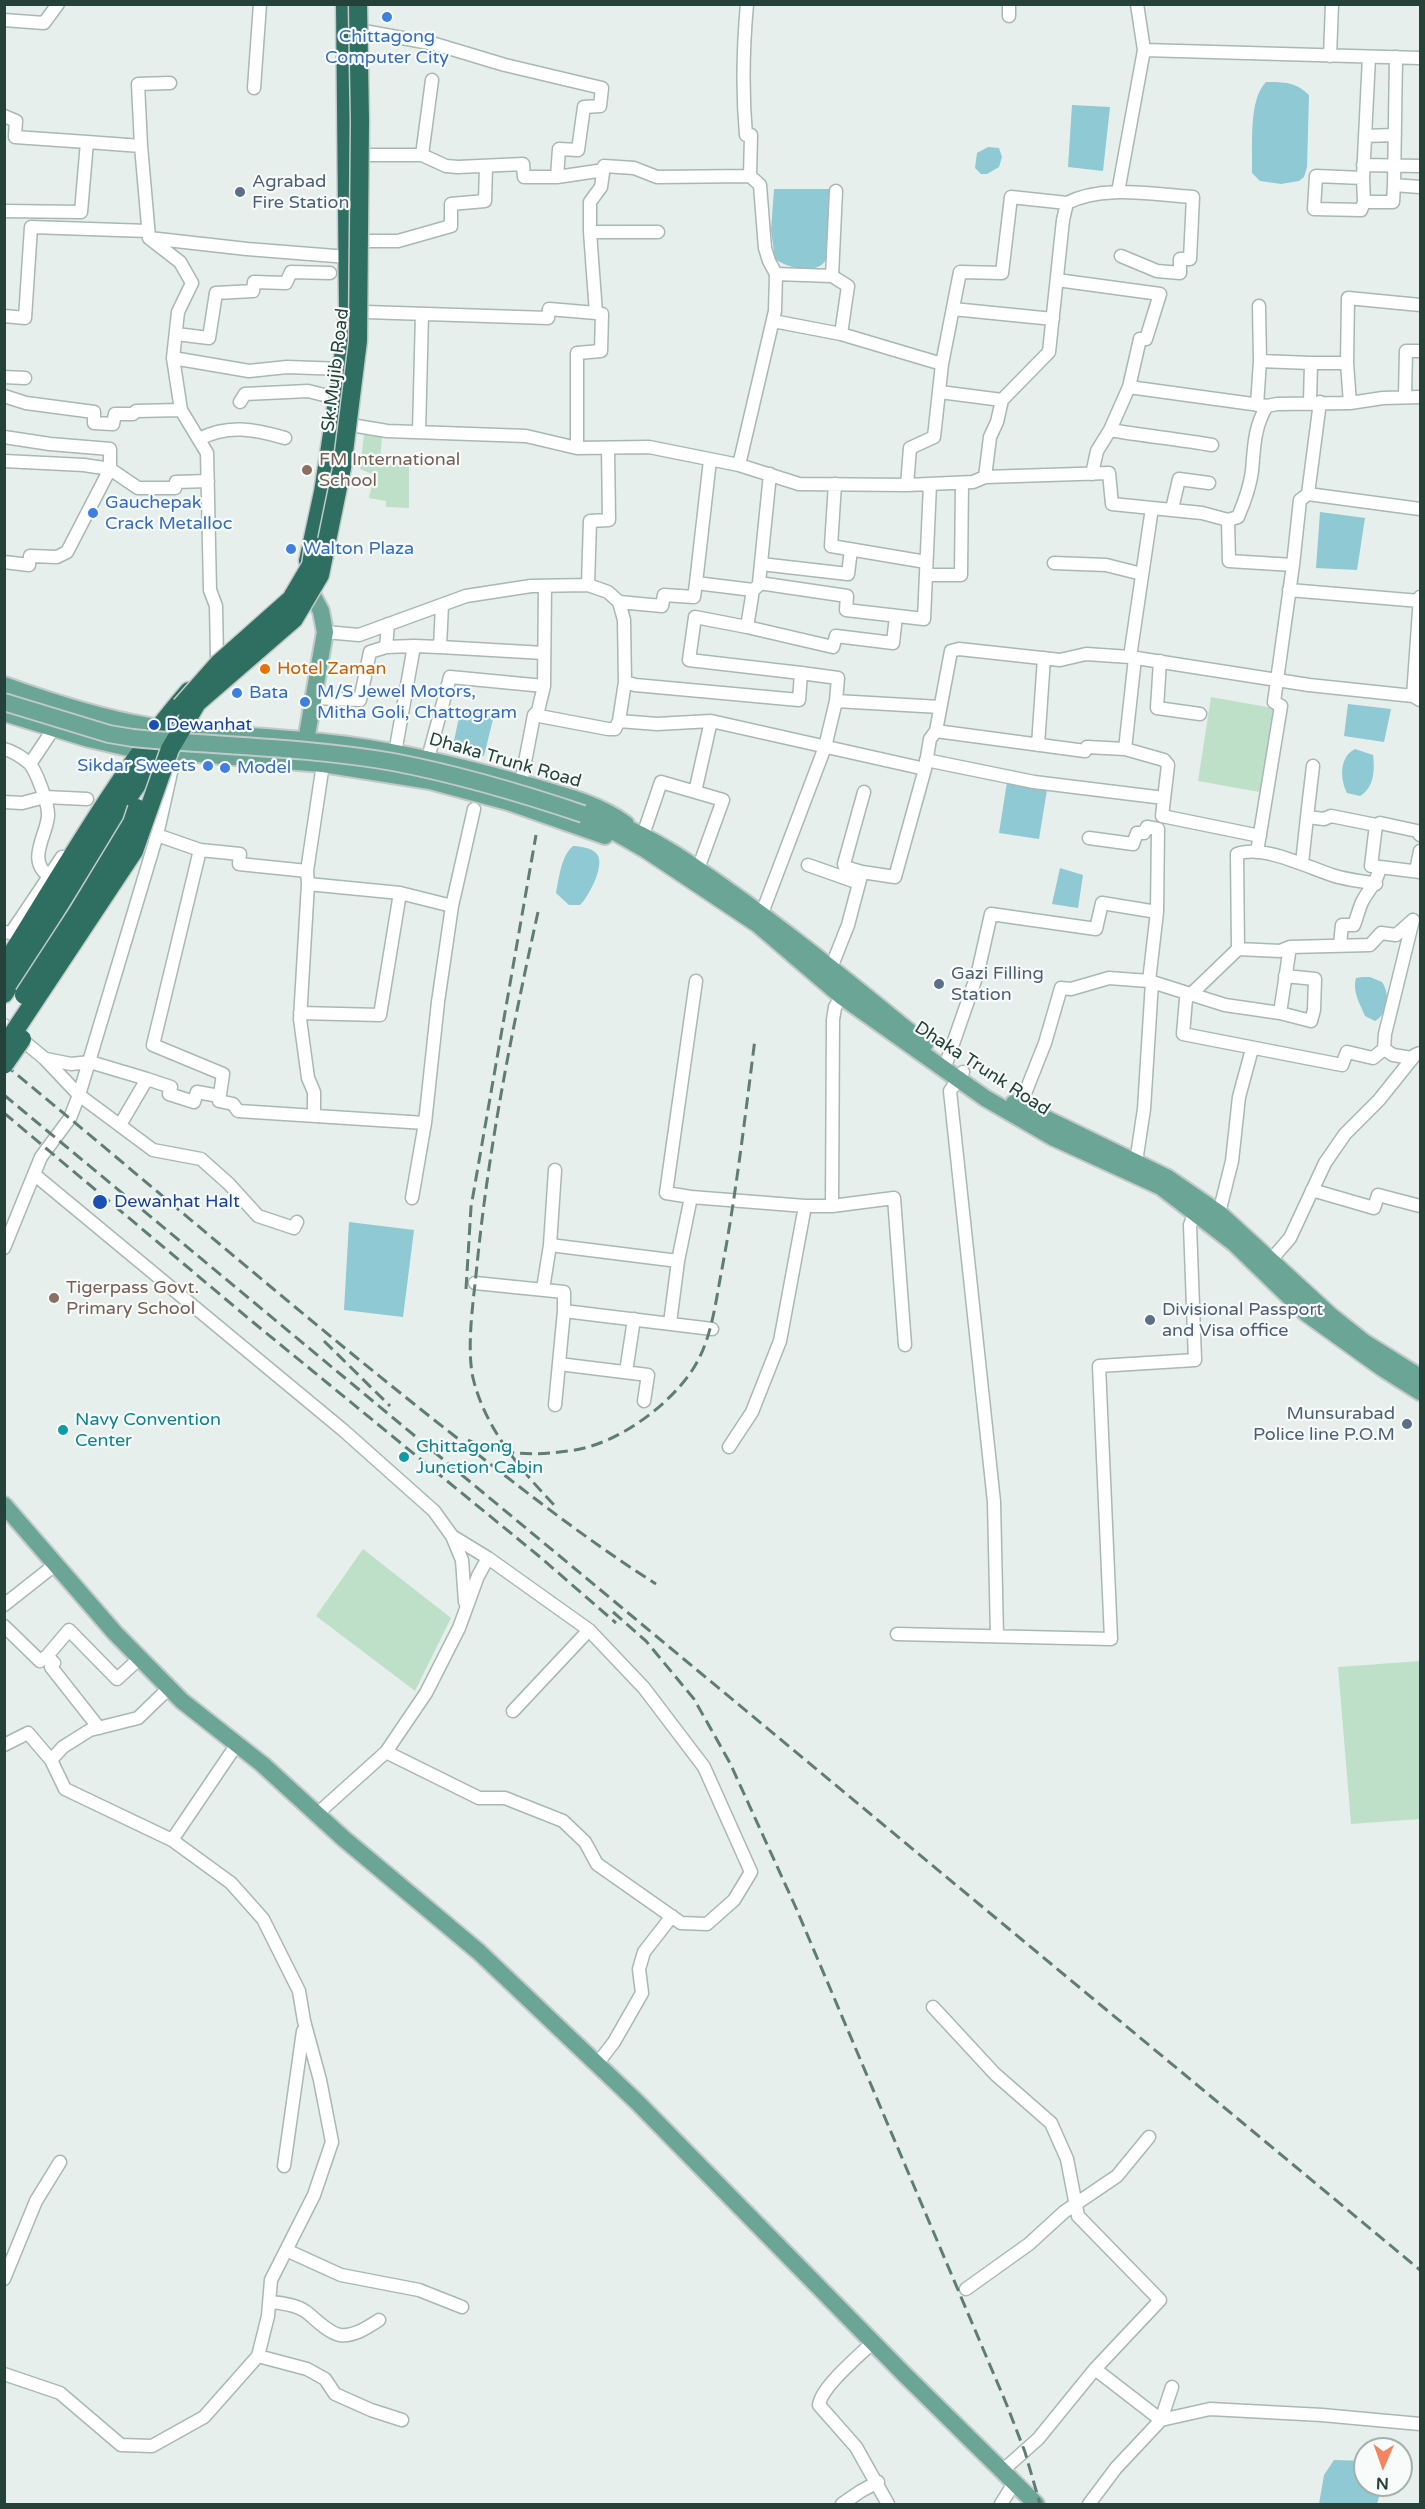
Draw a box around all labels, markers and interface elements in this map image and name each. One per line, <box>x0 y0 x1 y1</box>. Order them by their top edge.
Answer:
marker: Chittagong Computer City <box>380 10 394 24</box>
place label: Chittagong Computer City <box>325 26 449 68</box>
place label: Agrabad Fire Station <box>252 171 349 213</box>
marker: Agrabad Fire Station <box>233 185 247 199</box>
street label: Sk.Mujib Road <box>318 307 354 433</box>
place label: FM International School <box>319 449 460 492</box>
marker: FM International School <box>300 463 314 477</box>
place label: Gauchepak Crack Metalloc <box>105 492 232 534</box>
marker: Gauchepak Crack Metalloc <box>86 506 100 520</box>
place label: Walton Plaza <box>303 538 414 560</box>
marker: Walton Plaza <box>284 542 298 556</box>
place label: Hotel Zaman <box>277 658 387 680</box>
marker: Hotel Zaman <box>258 662 272 676</box>
place label: M/S Jewel Motors, Mitha Goli, Chattogram <box>317 681 517 724</box>
place label: Bata <box>249 682 288 704</box>
marker: Bata <box>230 686 244 700</box>
marker: M/S Jewel Motors, Mitha Goli, Chattogram <box>298 695 312 709</box>
place label: Dewanhat <box>166 714 252 736</box>
marker: Dewanhat <box>147 718 161 732</box>
street label: Dhaka Trunk Road <box>426 729 584 793</box>
place label: Sikdar Sweets <box>77 755 196 777</box>
place label: Model <box>237 757 291 779</box>
marker: Sikdar Sweets <box>201 759 215 773</box>
marker: Model <box>218 761 232 775</box>
place label: Gazi Filling Station <box>951 963 1044 1006</box>
marker: Gazi Filling Station <box>932 977 946 991</box>
street label: Dhaka Trunk Road <box>910 1017 1054 1121</box>
place label: Dewanhat Halt <box>114 1191 240 1213</box>
marker: Dewanhat Halt <box>91 1193 109 1211</box>
place label: Tigerpass Govt. Primary School <box>66 1277 199 1320</box>
marker: Tigerpass Govt. Primary School <box>47 1291 61 1305</box>
place label: Divisional Passport and Visa office <box>1162 1299 1323 1342</box>
marker: Divisional Passport and Visa office <box>1143 1313 1157 1327</box>
place label: Munsurabad Police line P.O.M <box>1253 1403 1395 1446</box>
place label: Navy Convention Center <box>75 1409 221 1452</box>
marker: Munsurabad Police line P.O.M <box>1400 1417 1414 1431</box>
marker: Navy Convention Center <box>56 1423 70 1437</box>
place label: Chittagong Junction Cabin <box>416 1436 543 1478</box>
marker: Chittagong Junction Cabin <box>397 1450 411 1464</box>
north arrow <box>1353 2437 1413 2497</box>
text: N <box>1376 2473 1389 2493</box>

